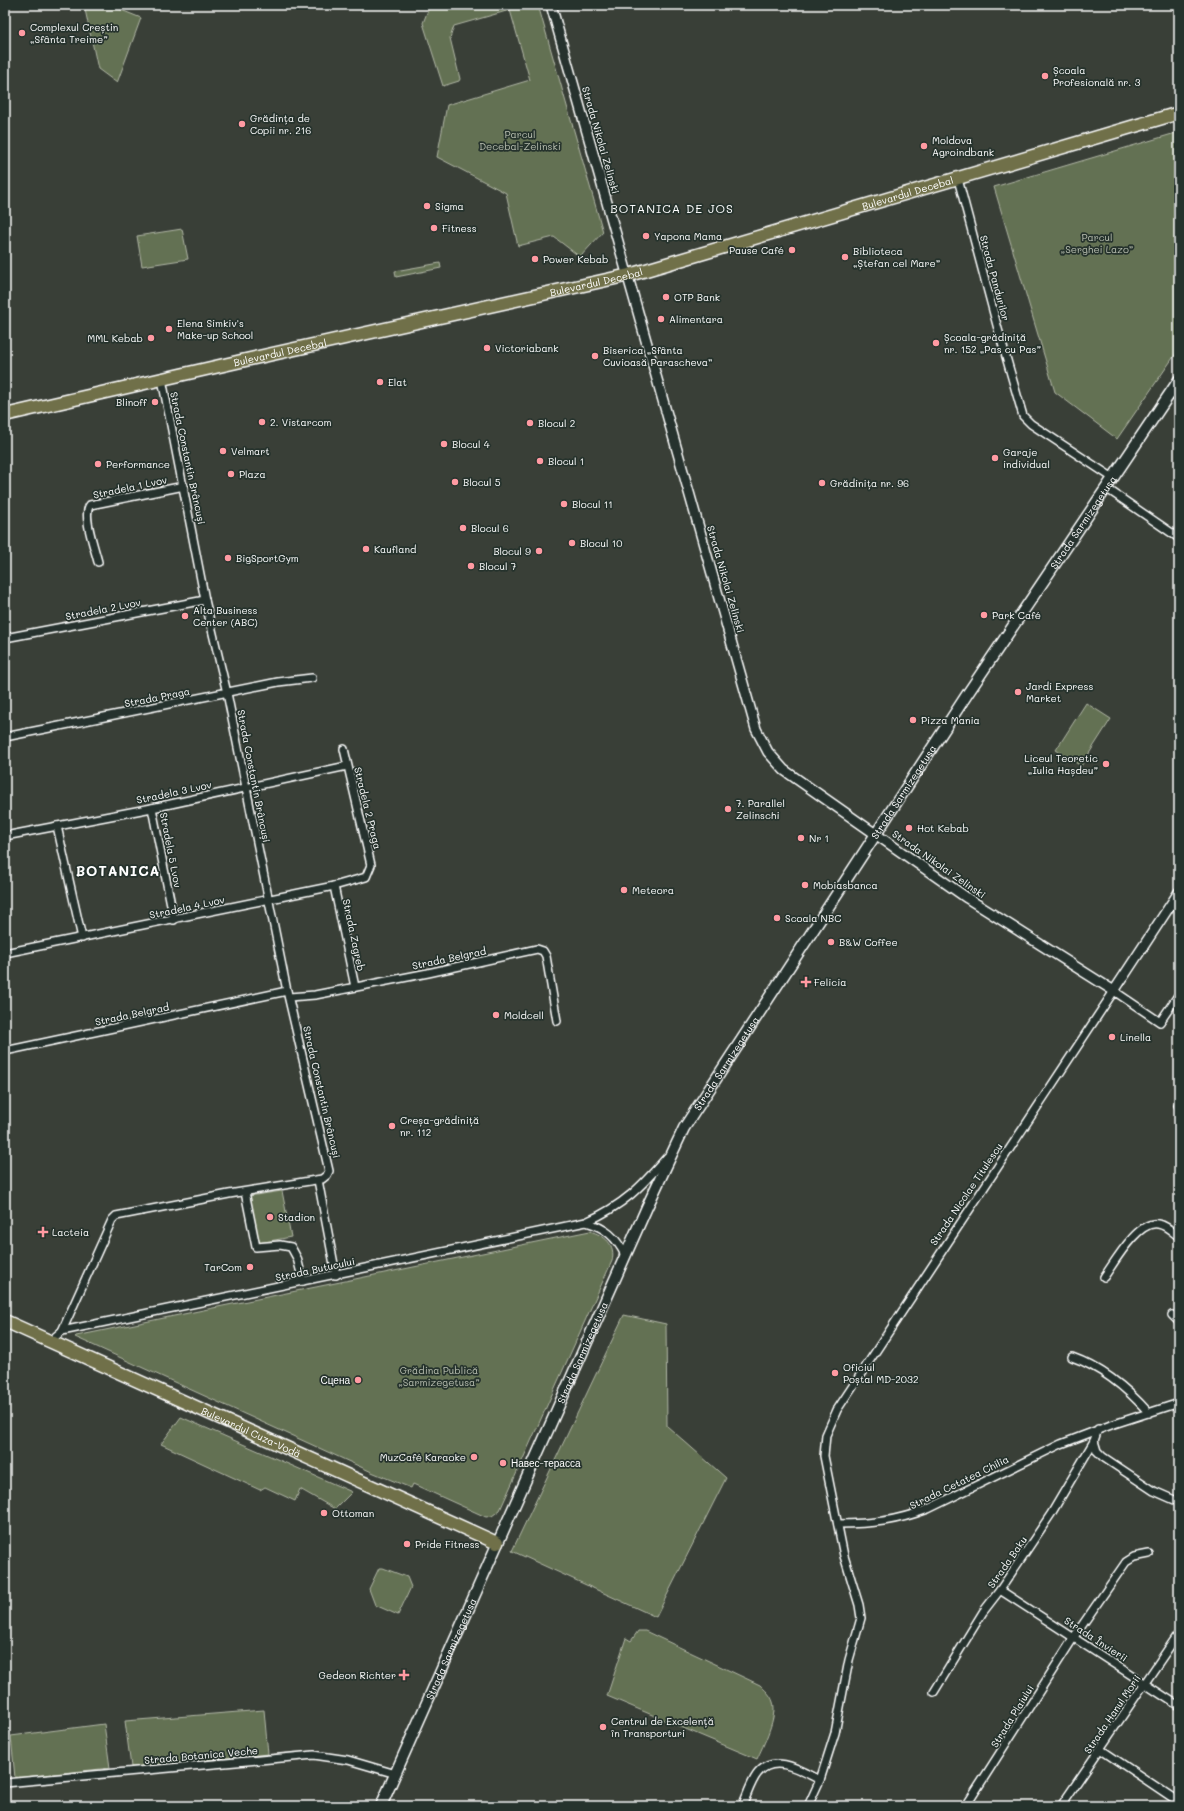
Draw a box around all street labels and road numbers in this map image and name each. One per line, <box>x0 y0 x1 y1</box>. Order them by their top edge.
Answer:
street label: Strada Nikolai Zelinski <box>579 85 623 195</box>
street label: Bulevardul Decebal <box>860 173 955 213</box>
street label: Strada Pandurilor <box>977 234 1013 322</box>
street label: Bulevardul Decebal <box>548 264 644 299</box>
street label: Bulevardul Decebal <box>232 335 328 370</box>
street label: Strada Constantin Brâncuși <box>167 390 209 526</box>
street label: Stradela 1 Lvov <box>92 472 168 502</box>
street label: Strada Sarmizegetusa <box>1047 473 1120 572</box>
street label: Strada Nikolai Zelinski <box>704 524 748 634</box>
street label: Stradela 2 Lvov <box>64 595 142 623</box>
street label: Strada Praga <box>123 684 191 710</box>
street label: Strada Constantin Brâncuși <box>234 708 274 844</box>
street label: Strada Sarmizegetusa <box>868 742 939 842</box>
street label: Stradela 2 Praga <box>351 766 385 850</box>
street label: Stradela 3 Lvov <box>135 777 213 807</box>
street label: Stradela 5 Lvov <box>157 811 185 889</box>
street label: Strada Nikolai Zelinski <box>890 826 988 902</box>
street label: Stradela 4 Lvov <box>148 892 226 922</box>
street label: Strada Zagreb <box>340 898 368 972</box>
street label: Strada Belgrad <box>411 943 487 973</box>
street label: Strada Belgrad <box>94 999 170 1029</box>
street label: Strada Sarmizegetusa <box>690 1013 762 1113</box>
street label: Strada Constantin Brâncuși <box>300 1025 344 1159</box>
street label: Strada Nicolae Titulescu <box>926 1140 1006 1248</box>
street label: Strada Butucului <box>274 1254 356 1284</box>
street label: Strada Sarmizegetusa <box>554 1300 611 1406</box>
street label: Bulevardul Cuza-Vodă <box>199 1403 303 1461</box>
street label: Strada Cetatea Chilia <box>907 1452 1011 1512</box>
street label: Strada Baku <box>984 1533 1030 1591</box>
street label: Strada Sarmizegetusa <box>422 1596 479 1702</box>
street label: Strada Învierii <box>1062 1613 1130 1665</box>
street label: Strada Hanul Morii <box>1080 1672 1144 1756</box>
street label: Strada Plaiului <box>987 1682 1037 1750</box>
street label: Strada Botanica Veche <box>144 1743 258 1767</box>

